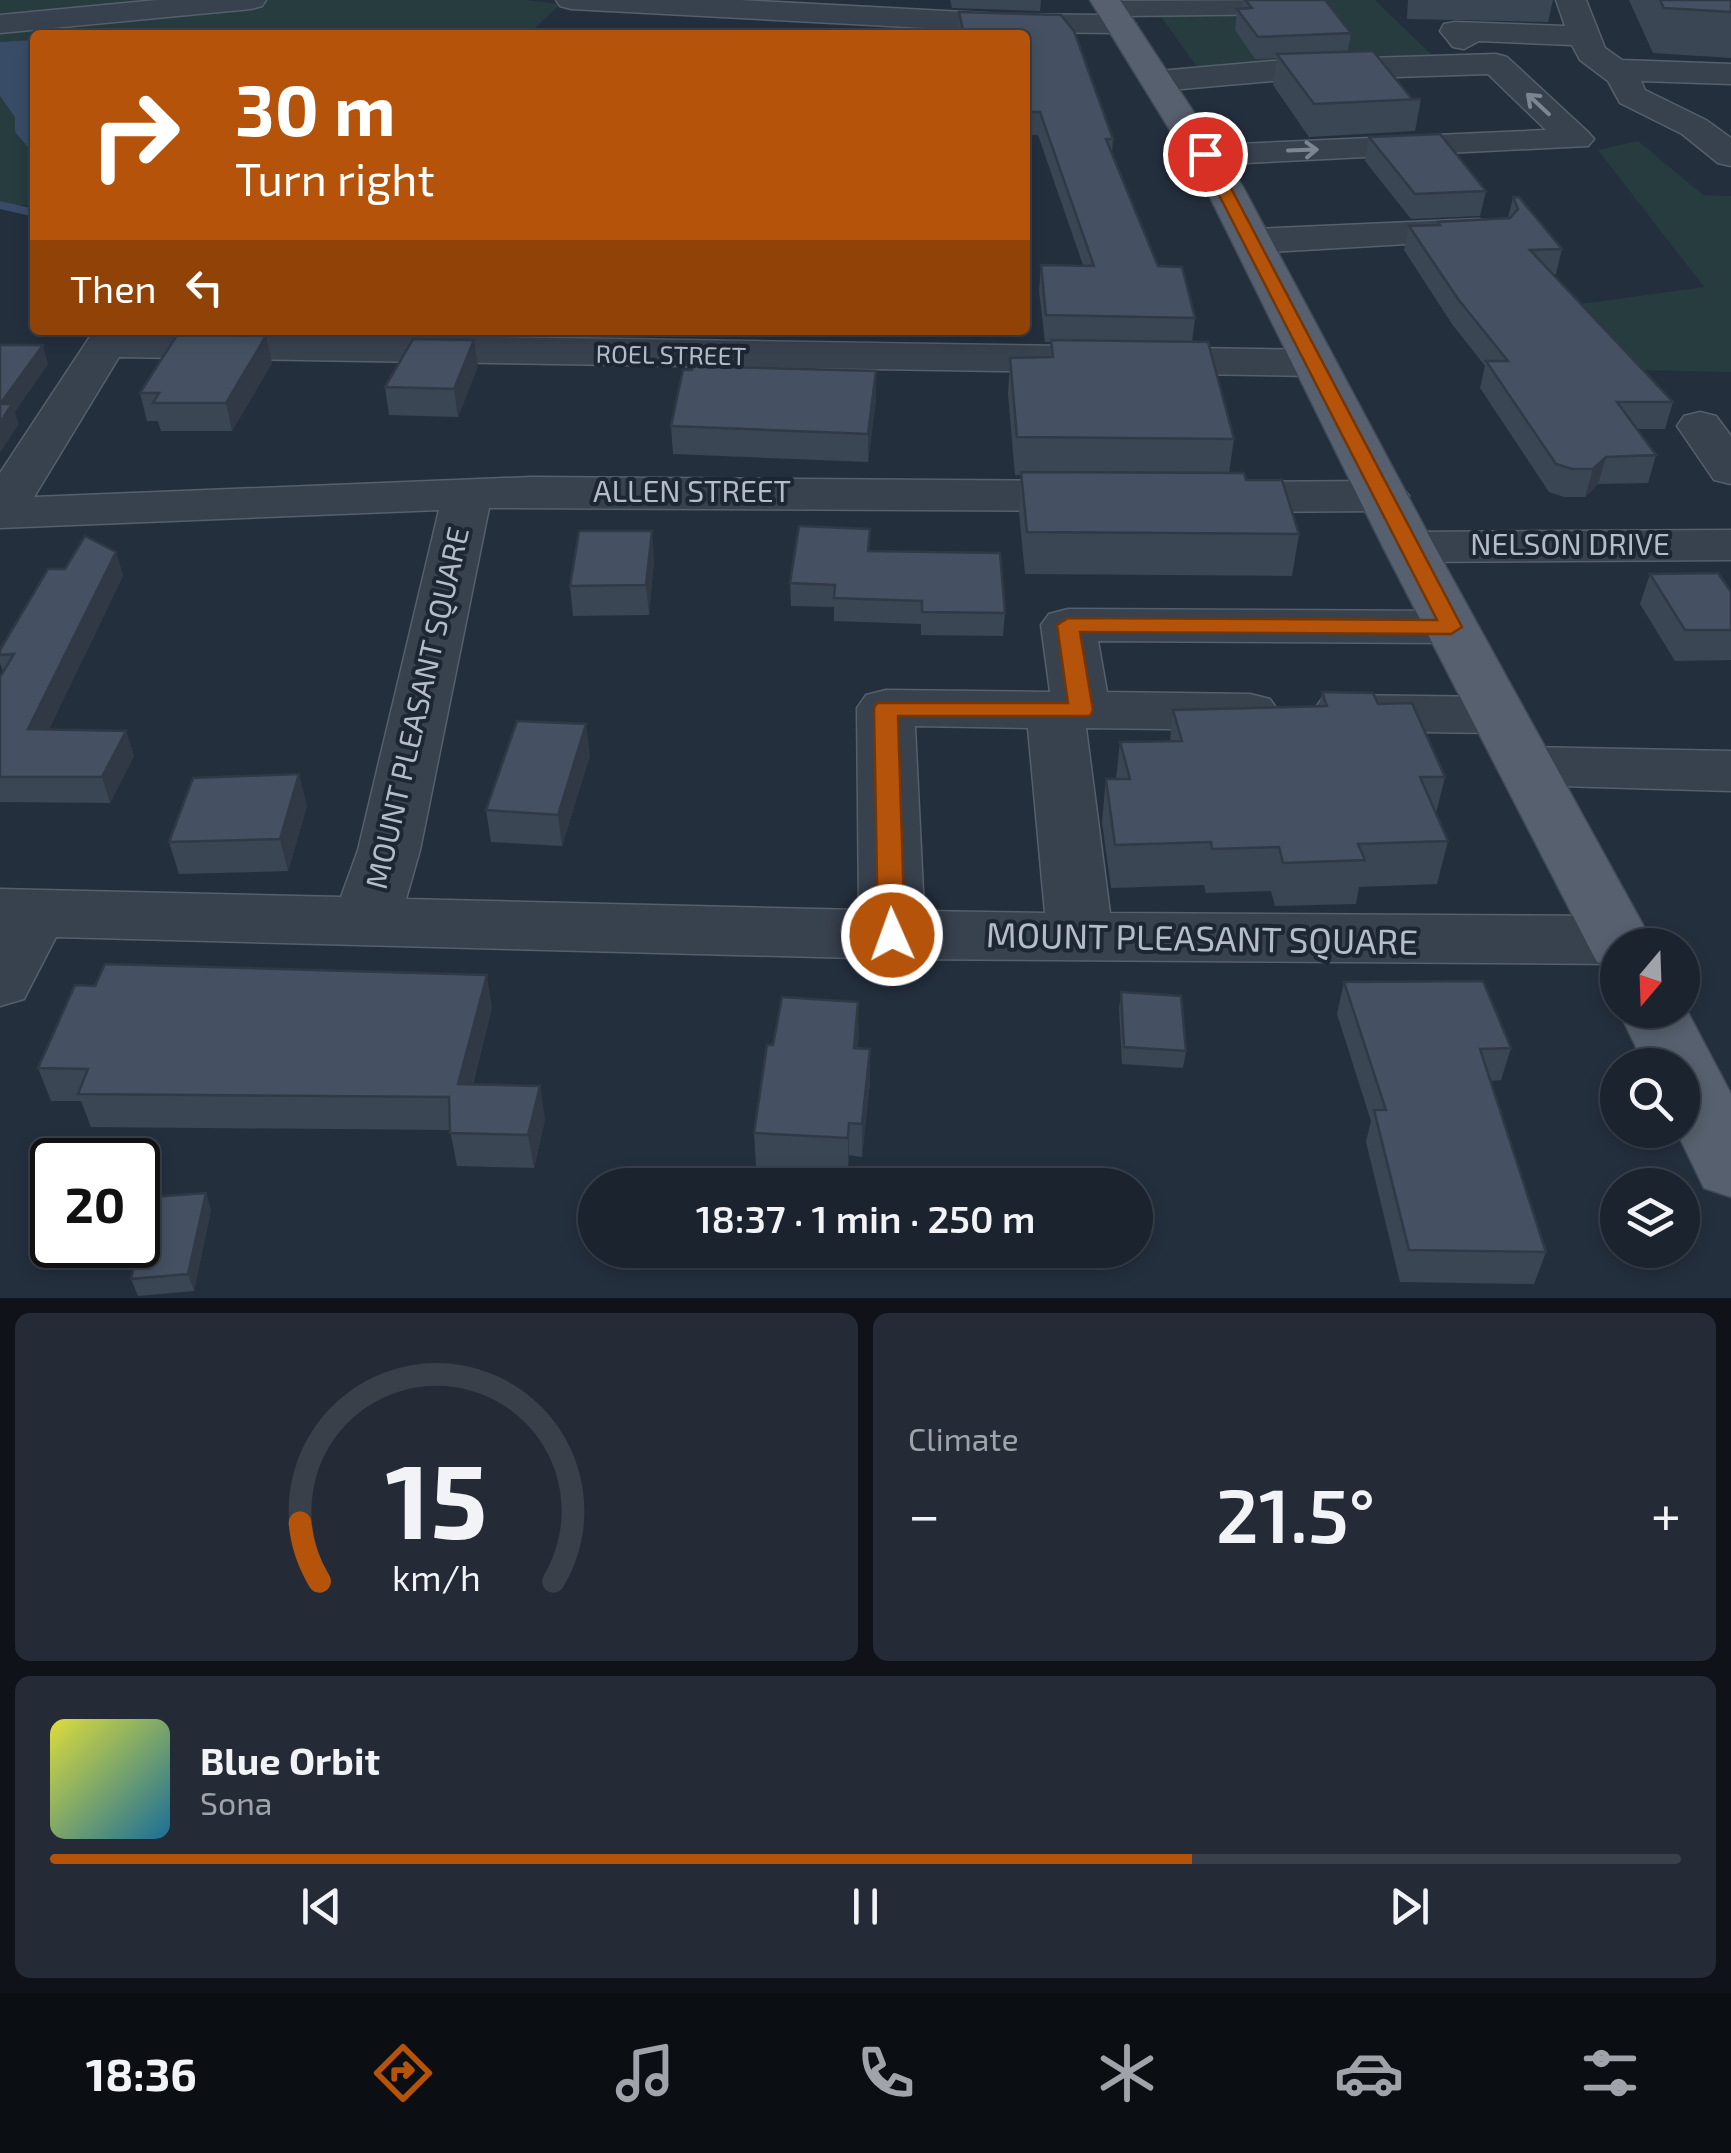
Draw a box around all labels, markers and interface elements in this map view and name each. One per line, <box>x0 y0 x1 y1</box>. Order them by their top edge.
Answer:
text: 30 m <box>235 66 396 150</box>
icon: right <box>70 70 200 200</box>
one-way arrow <box>1526 93 1551 116</box>
pin <box>1163 112 1248 197</box>
icon: arrive <box>1178 127 1233 182</box>
one-way arrow <box>1286 141 1318 160</box>
text: Turn right <box>235 151 435 205</box>
icon: left <box>177 260 232 315</box>
text: Then <box>70 265 157 311</box>
street label: ROEL STREET <box>596 338 747 370</box>
street label: ALLEN STREET <box>593 472 791 508</box>
street label: MOUNT PLEASANT SQUARE <box>357 523 475 892</box>
street label: NELSON DRIVE <box>1470 525 1670 561</box>
position arrow <box>840 883 944 987</box>
street label: MOUNT PLEASANT SQUARE <box>986 912 1418 962</box>
north arrow <box>1600 928 1700 1028</box>
map controls <box>1600 928 1700 1268</box>
button: search <box>1600 1048 1700 1148</box>
speed limit sign: 20 <box>30 1138 160 1268</box>
button: layers <box>1600 1168 1700 1268</box>
text: 18:37 · 1 min · 250 m <box>696 1195 1035 1241</box>
text: Climate <box>908 1419 1019 1457</box>
text: 15 <box>385 1435 488 1560</box>
text: 21.5° <box>1216 1468 1375 1558</box>
text: − <box>908 1480 940 1546</box>
text: + <box>1651 1480 1681 1546</box>
text: km/h <box>392 1555 481 1598</box>
text: Blue Orbit <box>200 1737 380 1783</box>
text: Sona <box>200 1783 272 1821</box>
icon: previous <box>294 1879 349 1934</box>
icon: pause <box>838 1879 893 1934</box>
icon: next <box>1382 1879 1437 1934</box>
icon: directions <box>368 2038 438 2108</box>
icon: music <box>610 2038 680 2108</box>
icon: phone <box>851 2038 921 2108</box>
icon: climate <box>1092 2038 1162 2108</box>
icon: car <box>1334 2038 1404 2108</box>
icon: filters <box>1575 2038 1645 2108</box>
text: 18:36 <box>86 2046 197 2100</box>

